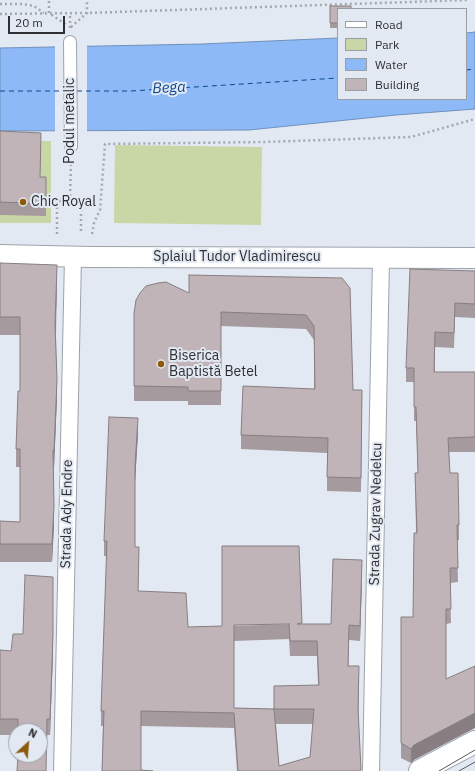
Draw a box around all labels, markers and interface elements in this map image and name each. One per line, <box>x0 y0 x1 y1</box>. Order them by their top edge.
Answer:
scale bar <box>10 8 67 34</box>
legend <box>337 8 467 100</box>
text: 20 m <box>15 15 43 30</box>
text: Road <box>375 17 403 32</box>
text: Park <box>375 37 399 52</box>
text: Water <box>375 57 407 72</box>
text: Building <box>375 77 419 92</box>
street label: Podul metalic <box>62 78 78 164</box>
water label: Bega <box>152 78 186 98</box>
place label: Chic Royal <box>31 194 96 210</box>
marker: Chic Royal <box>18 197 28 207</box>
street label: Splaiul Tudor Vladimirescu <box>153 249 321 265</box>
place label: Biserica Baptistă Betel <box>169 348 258 380</box>
marker: Biserica Baptistă Betel <box>156 359 166 369</box>
street label: Strada Zugrav Nedelcu <box>366 442 386 586</box>
street label: Strada Ady Endre <box>58 459 76 569</box>
north arrow <box>8 723 48 763</box>
text: N <box>26 725 39 741</box>

